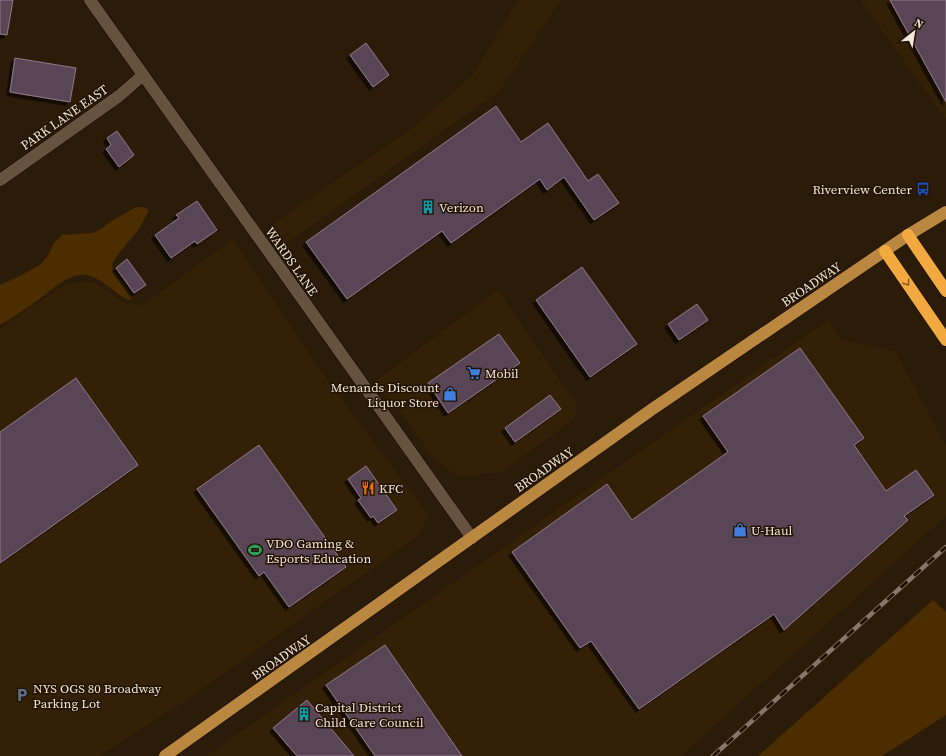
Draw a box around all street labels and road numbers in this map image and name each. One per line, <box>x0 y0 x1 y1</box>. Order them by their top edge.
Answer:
street label: PARK LANE EAST <box>17 81 111 154</box>
street label: WARDS LANE <box>262 223 322 299</box>
street label: BROADWAY <box>778 258 845 311</box>
street label: BROADWAY <box>511 442 578 496</box>
street label: BROADWAY <box>248 630 315 684</box>

